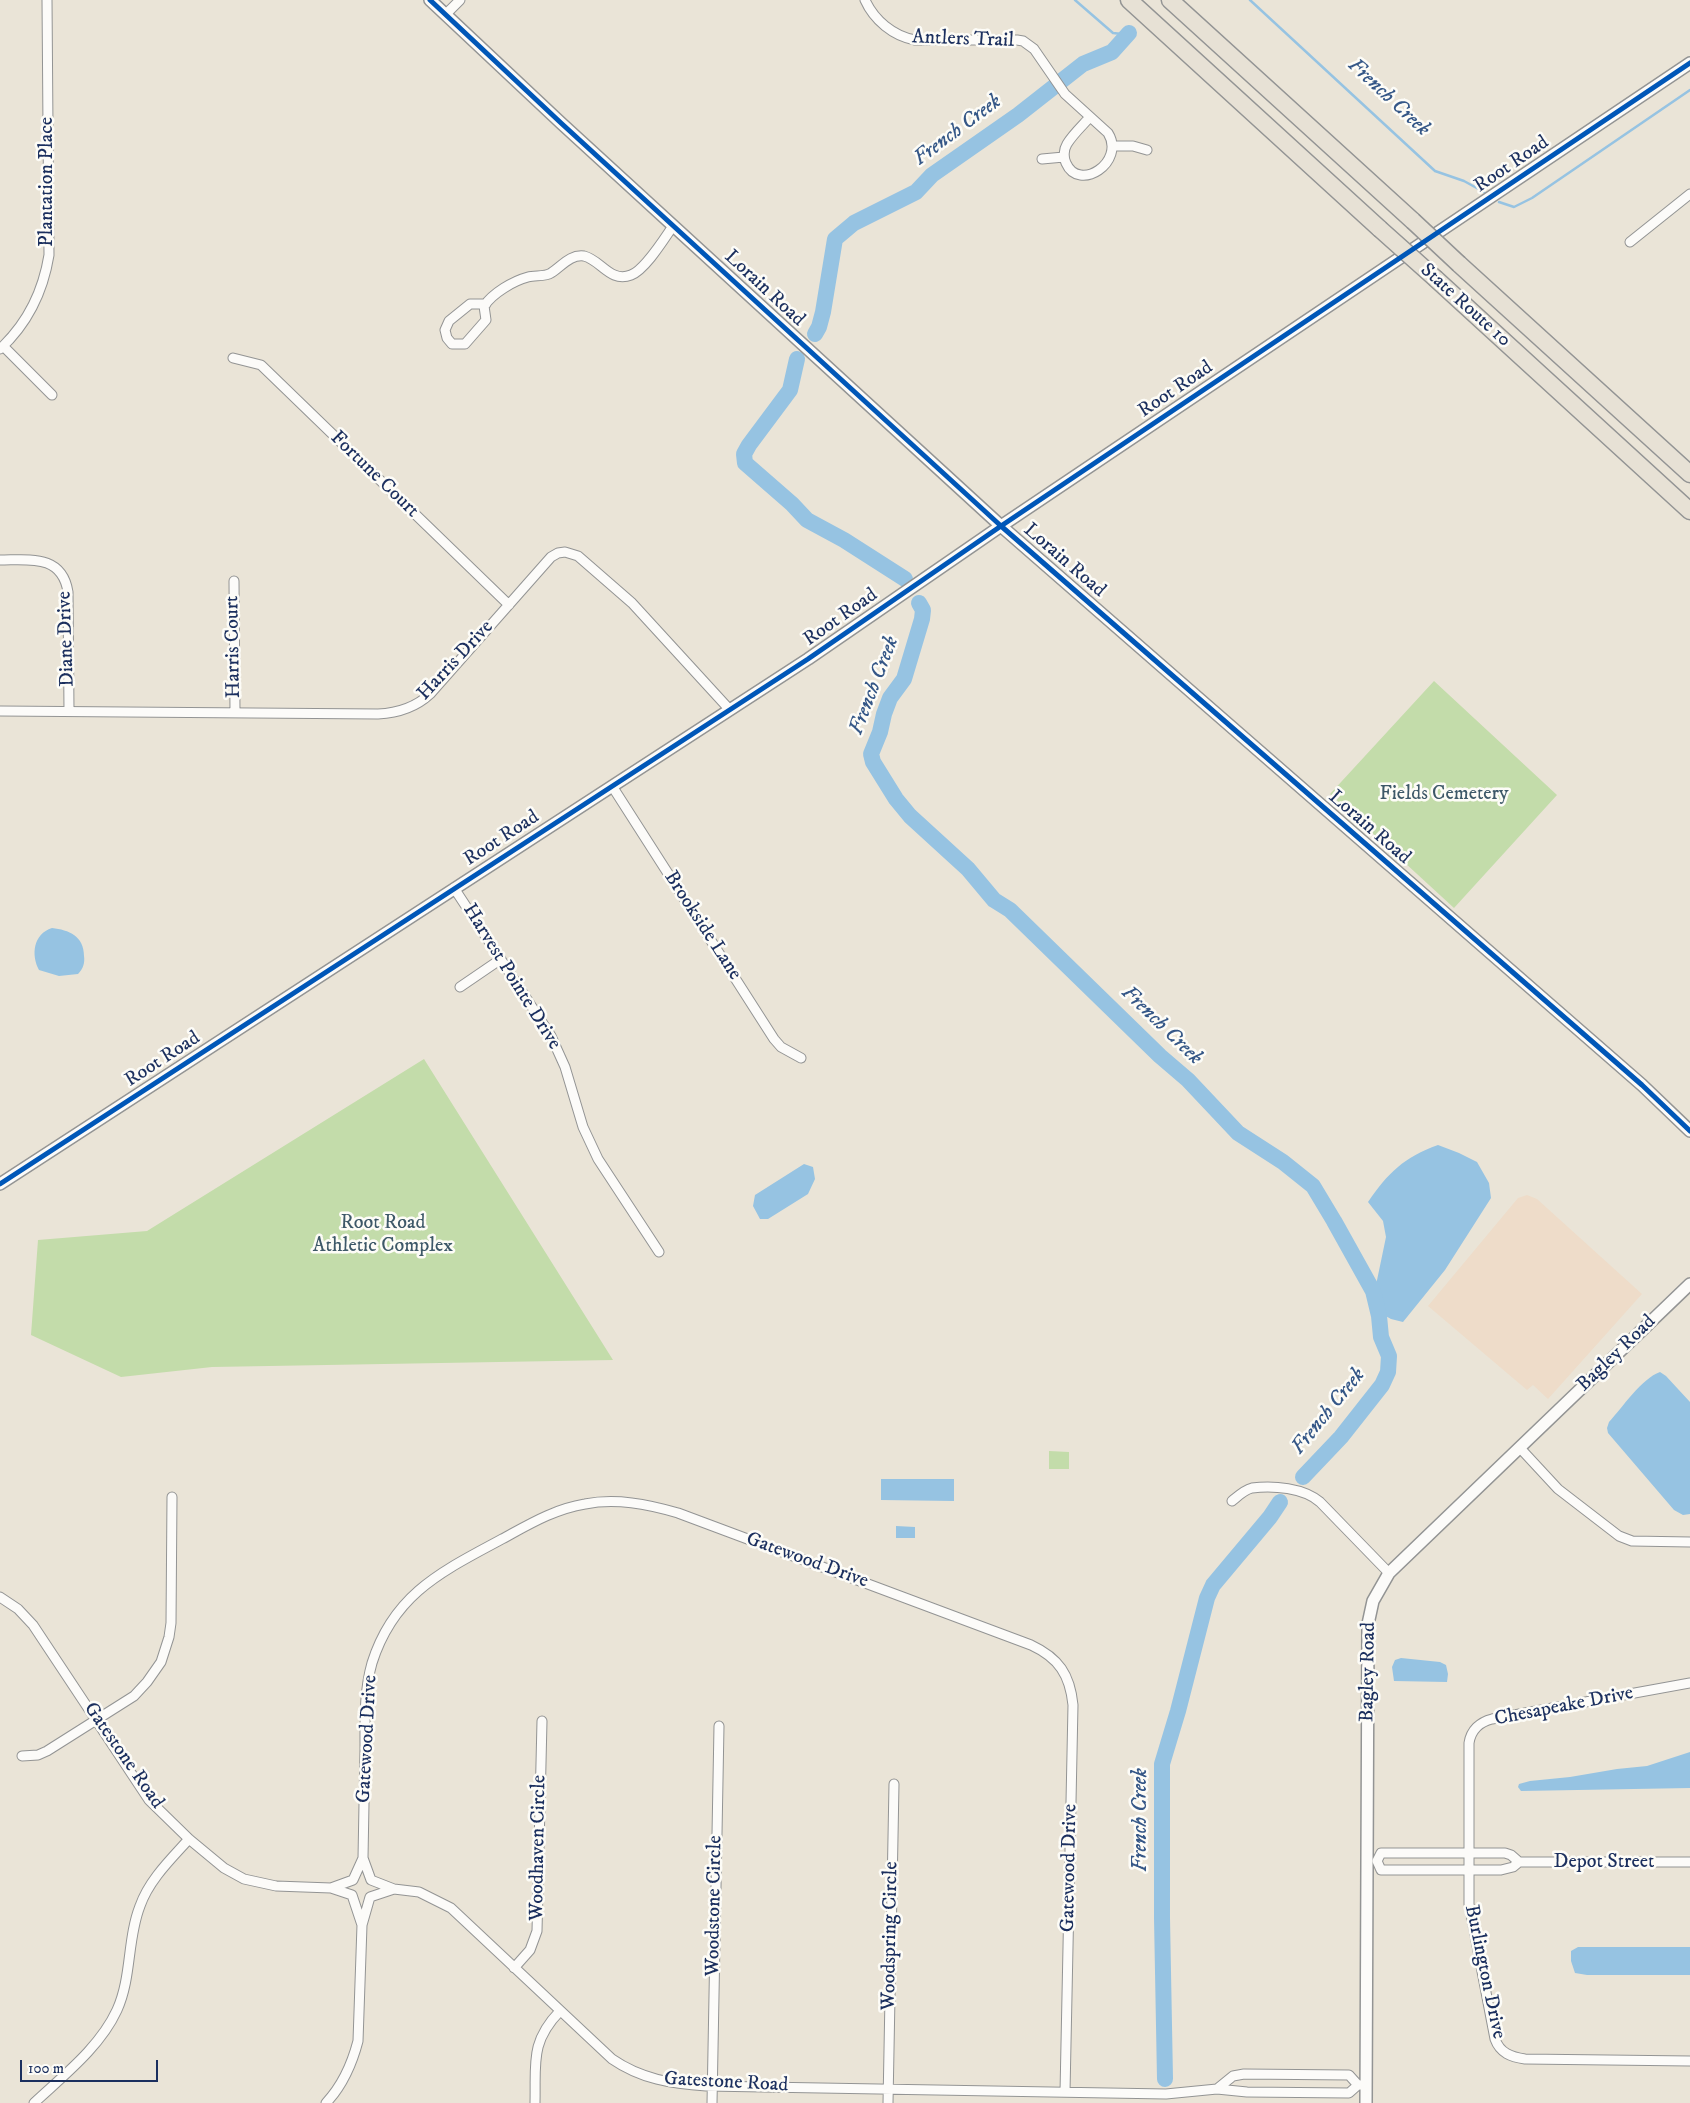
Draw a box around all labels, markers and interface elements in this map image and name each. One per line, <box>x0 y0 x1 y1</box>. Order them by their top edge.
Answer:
street label: Antlers Trail <box>911 26 1015 54</box>
water label: French Creek <box>1342 54 1434 142</box>
water label: French Creek <box>909 90 1007 172</box>
street label: Plantation Place <box>36 117 60 247</box>
street label: Root Road <box>1470 131 1554 199</box>
street label: Lorain Road <box>719 246 809 332</box>
street label: State Route 10 <box>1415 259 1515 353</box>
street label: Root Road <box>1134 356 1218 424</box>
street label: Fortune Court <box>325 427 423 523</box>
street label: Lorain Road <box>1018 519 1110 603</box>
street label: Root Road <box>799 584 883 652</box>
street label: Diane Drive <box>53 591 81 687</box>
street label: Harris Court <box>221 595 247 699</box>
street label: Harris Drive <box>413 616 499 706</box>
water label: French Creek <box>845 633 905 739</box>
park label: Fields Cemetery <box>1379 783 1509 807</box>
street label: Lorain Road <box>1323 786 1415 870</box>
street label: Root Road <box>460 806 544 872</box>
street label: Brookside Lane <box>658 867 746 985</box>
street label: Harvest Pointe Drive <box>456 900 566 1054</box>
water label: French Creek <box>1115 981 1207 1071</box>
street label: Root Road <box>121 1027 205 1093</box>
park label: Root Road Athletic Complex <box>313 1212 453 1259</box>
street label: Bagley Road <box>1573 1311 1661 1397</box>
water label: French Creek <box>1287 1364 1371 1460</box>
street label: Gatewood Drive <box>743 1528 871 1594</box>
street label: Bagley Road <box>1356 1622 1382 1722</box>
street label: Gatewood Drive <box>353 1674 383 1804</box>
street label: Chesapeake Drive <box>1493 1682 1635 1732</box>
street label: Gatestone Road <box>78 1698 168 1814</box>
water label: French Creek <box>1129 1768 1155 1872</box>
street label: Woodhaven Circle <box>526 1775 552 1921</box>
street label: Gatewood Drive <box>1057 1804 1083 1932</box>
street label: Woodstone Circle <box>702 1835 728 1977</box>
street label: Depot Street <box>1554 1851 1654 1875</box>
street label: Woodspring Circle <box>878 1861 904 2011</box>
street label: Burlington Drive <box>1458 1903 1510 2041</box>
scale bar <box>22 2050 160 2082</box>
text: 100 m <box>28 2059 64 2078</box>
street label: Gatestone Road <box>663 2068 789 2098</box>

